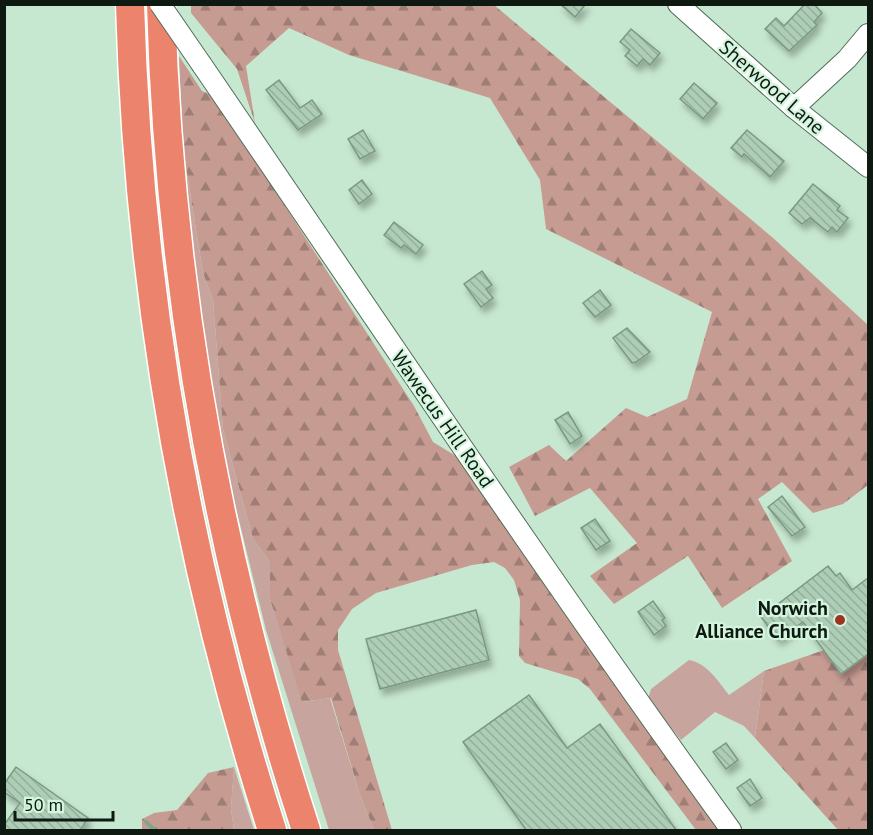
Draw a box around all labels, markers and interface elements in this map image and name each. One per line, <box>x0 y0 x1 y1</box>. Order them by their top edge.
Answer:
street label: Sherwood Lane <box>714 34 830 140</box>
street label: Wawecus Hill Road <box>386 345 500 493</box>
place label: Norwich Alliance Church <box>695 595 828 644</box>
marker: Norwich Alliance Church <box>833 613 847 627</box>
scale bar <box>15 784 112 822</box>
text: 50 m <box>24 793 63 816</box>

